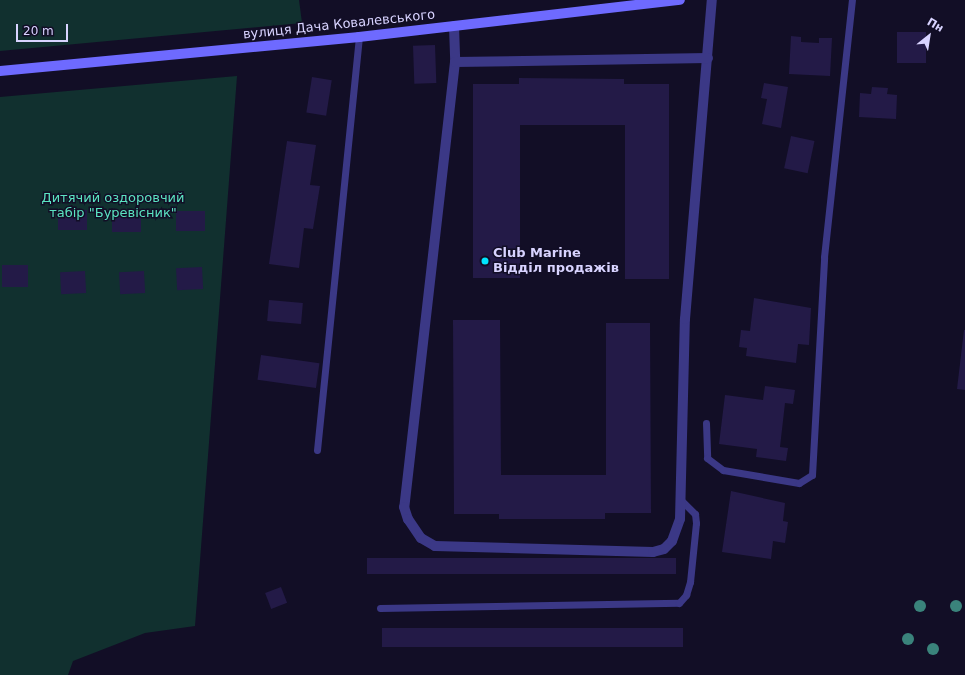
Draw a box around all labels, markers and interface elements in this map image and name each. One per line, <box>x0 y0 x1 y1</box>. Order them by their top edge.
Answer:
street label: вулиця Дача Ковалевського <box>242 7 436 43</box>
text: Пн <box>925 15 946 35</box>
scale bar <box>18 16 70 42</box>
north arrow <box>909 16 949 56</box>
text: 20 m <box>23 24 54 38</box>
park label: Дитячий оздоровчий табір "Буревісник" <box>42 191 184 222</box>
place label: Club Marine Відділ продажів <box>493 246 619 277</box>
marker: Club Marine Відділ продажів <box>480 256 490 266</box>

